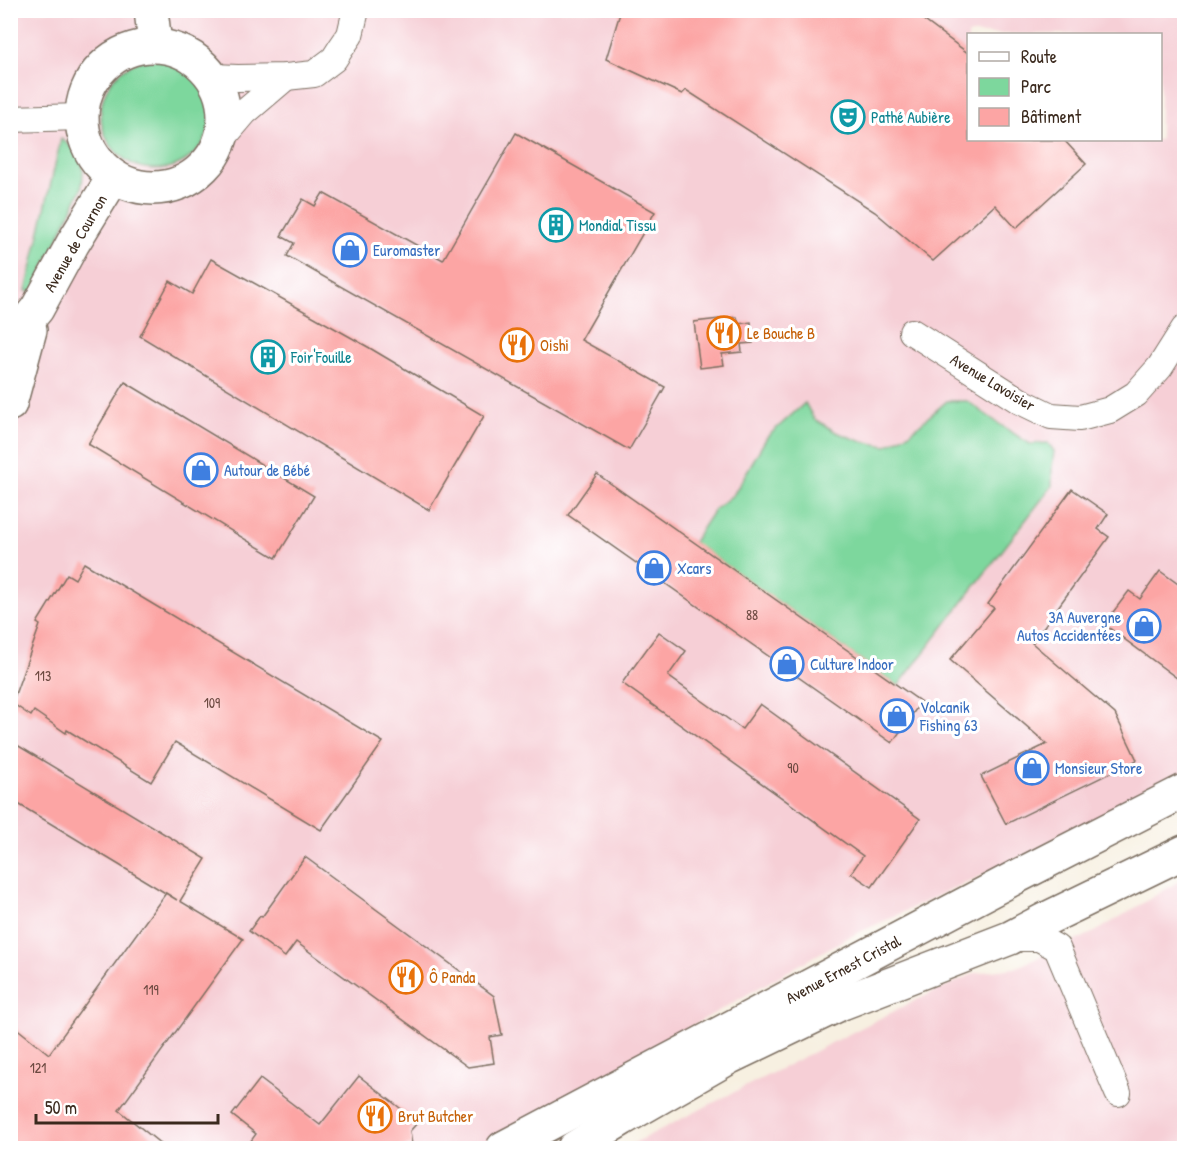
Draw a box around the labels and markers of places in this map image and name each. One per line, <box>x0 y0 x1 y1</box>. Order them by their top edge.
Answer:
theatre icon: Pathé Aubière <box>830 99 866 135</box>
place label: Pathé Aubière <box>871 106 951 128</box>
building icon: Mondial Tissu <box>538 207 574 243</box>
place label: Mondial Tissu <box>579 214 657 236</box>
shop icon: Euromaster <box>332 232 368 268</box>
place label: Euromaster <box>373 239 440 261</box>
restaurant icon: Le Bouche B <box>706 315 742 351</box>
place label: Le Bouche B <box>747 322 815 344</box>
restaurant icon: Oishi <box>499 327 535 363</box>
place label: Oishi <box>540 334 569 356</box>
building icon: Foir'Fouille <box>250 339 286 375</box>
place label: Foir'Fouille <box>290 346 352 368</box>
shop icon: Autour de Bébé <box>183 452 219 488</box>
place label: Autour de Bébé <box>224 459 311 481</box>
shop icon: Xcars <box>636 550 672 586</box>
place label: Xcars <box>677 557 711 579</box>
place label: 3A Auvergne Autos Accidentées <box>1017 606 1122 646</box>
shop icon: 3A Auvergne Autos Accidentées <box>1126 608 1162 644</box>
shop icon: Culture Indoor <box>769 646 805 682</box>
place label: Culture Indoor <box>810 653 894 675</box>
place label: Volcanik Fishing 63 <box>919 696 978 736</box>
shop icon: Volcanik Fishing 63 <box>879 698 915 734</box>
shop icon: Monsieur Store <box>1014 750 1050 786</box>
place label: Monsieur Store <box>1055 757 1143 779</box>
restaurant icon: Ô Panda <box>388 959 424 995</box>
place label: Ô Panda <box>429 966 475 988</box>
restaurant icon: Brut Butcher <box>357 1098 393 1134</box>
place label: Brut Butcher <box>398 1105 473 1127</box>

